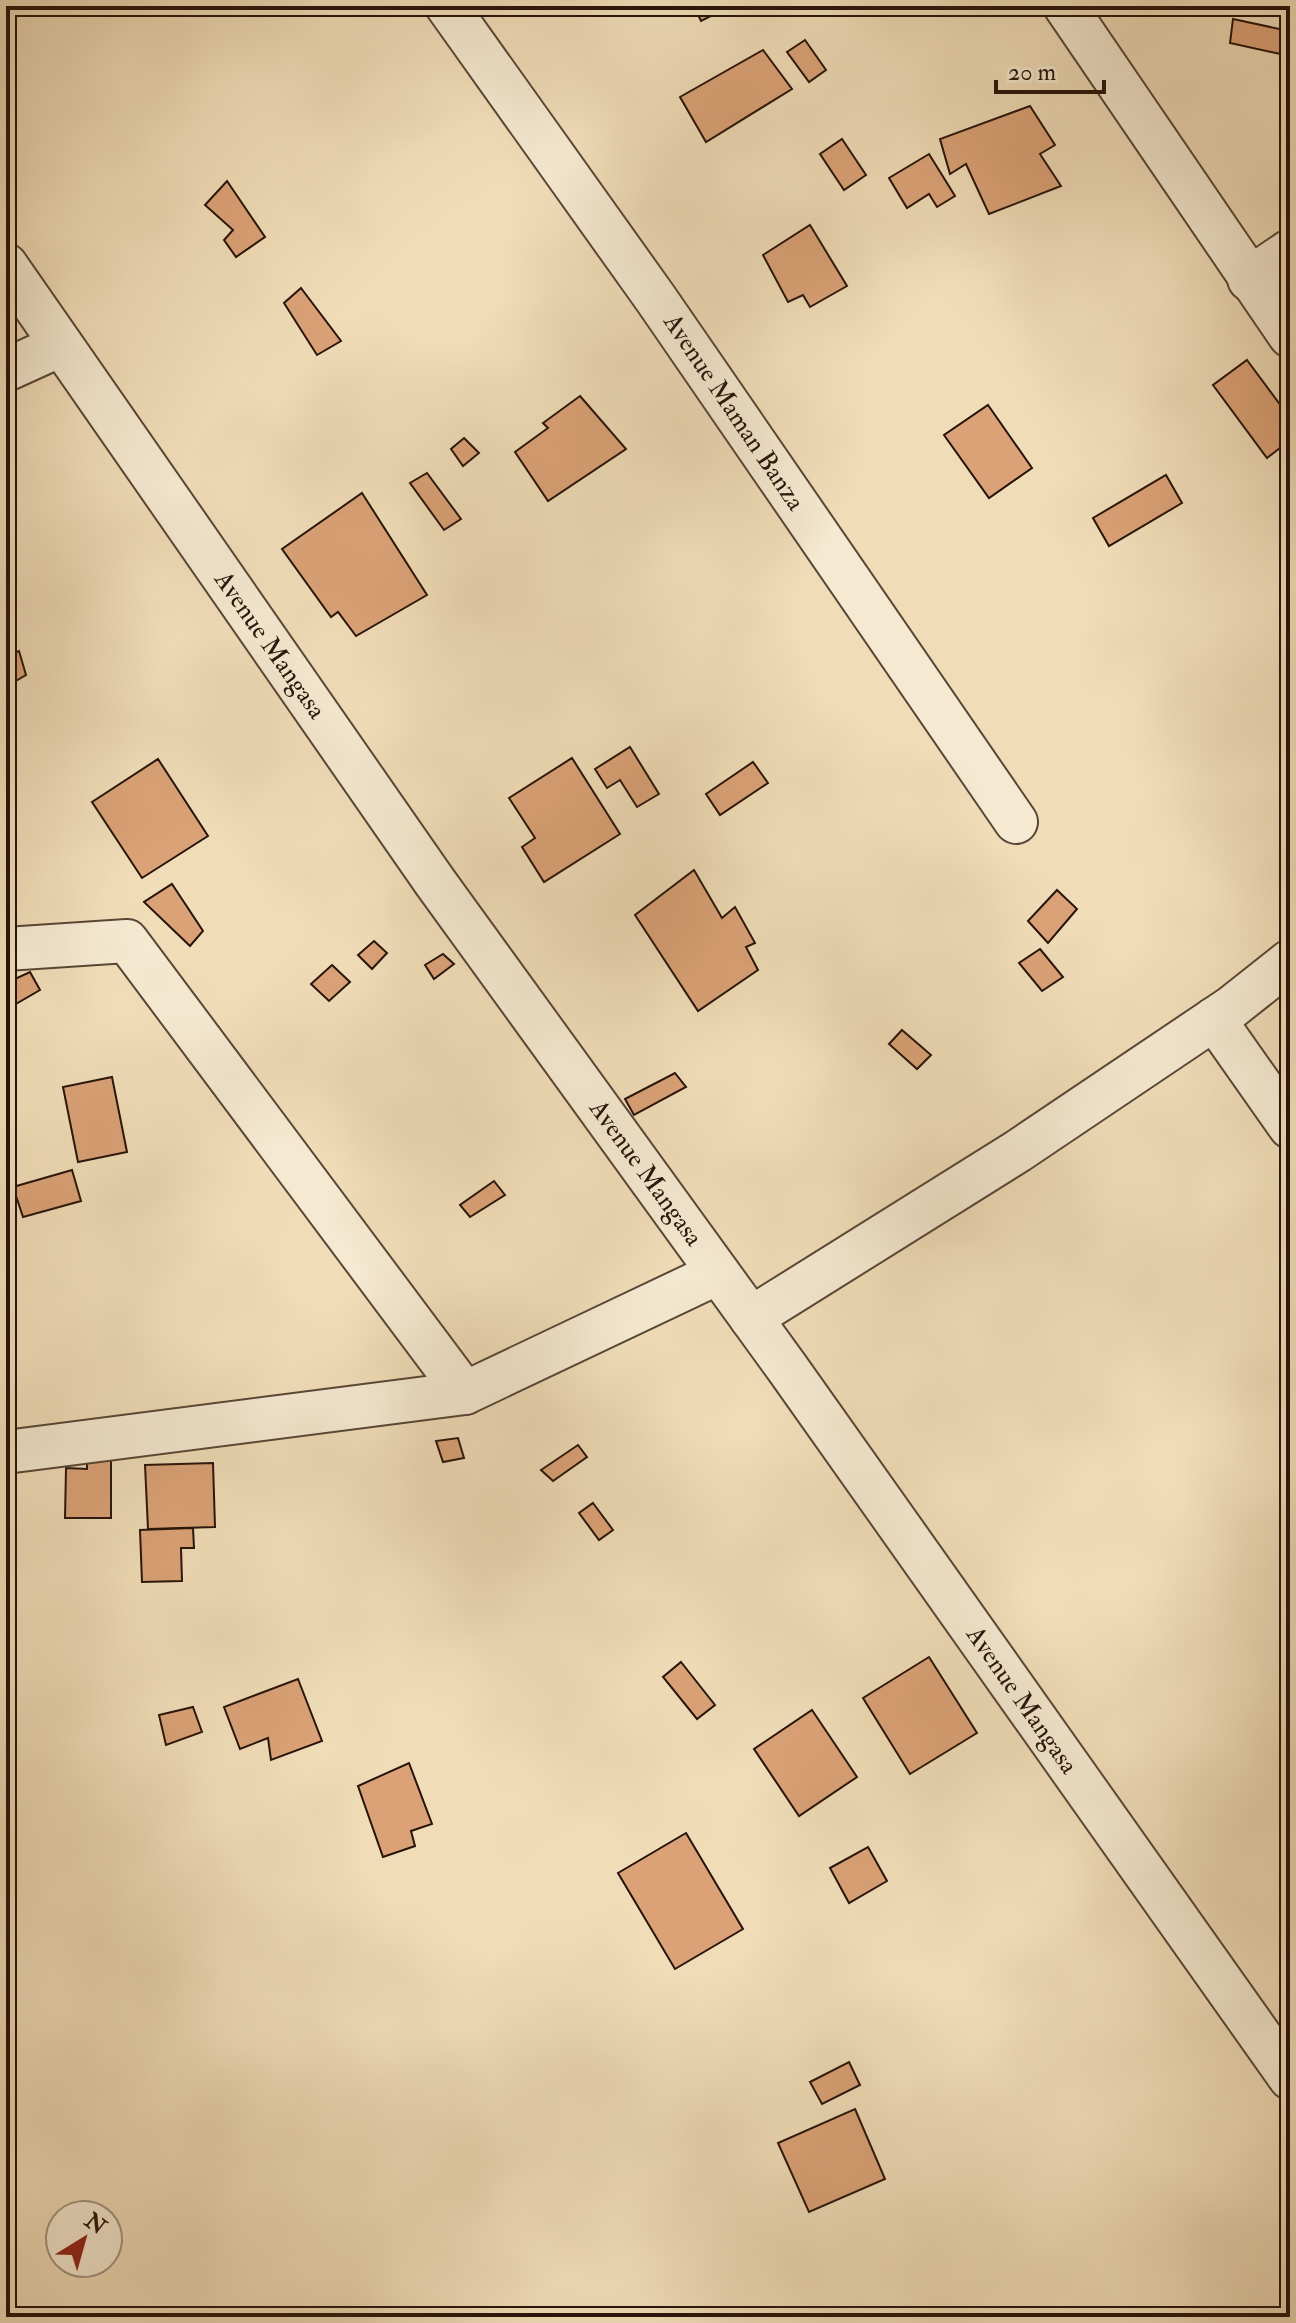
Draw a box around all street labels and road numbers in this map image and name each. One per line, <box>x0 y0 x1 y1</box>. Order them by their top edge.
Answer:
street label: Avenue Maman Banza <box>656 307 812 517</box>
street label: Avenue Mangasa <box>207 564 333 725</box>
street label: Avenue Mangasa <box>582 1093 710 1253</box>
street label: Avenue Mangasa <box>959 1619 1085 1780</box>

